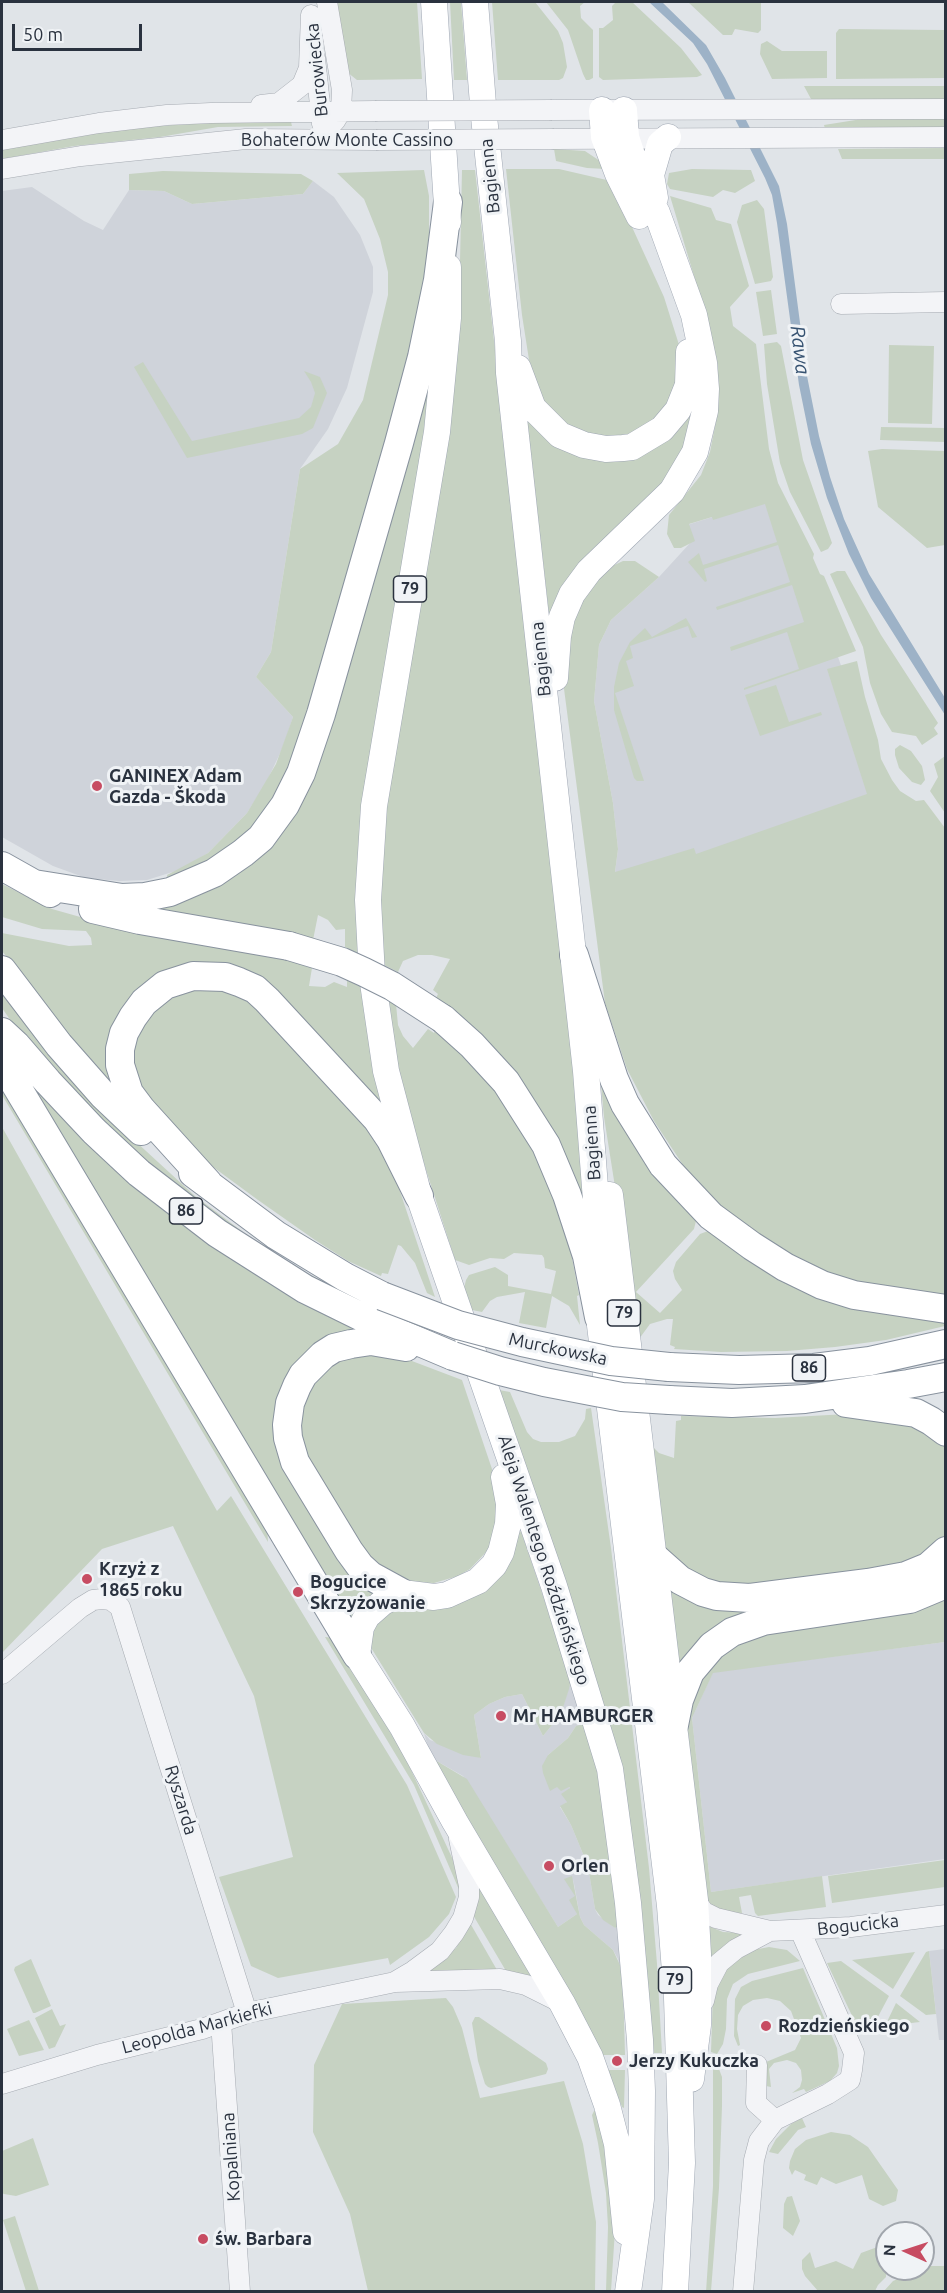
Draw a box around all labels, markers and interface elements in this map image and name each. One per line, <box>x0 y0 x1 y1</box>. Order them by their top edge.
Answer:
scale bar <box>15 12 146 50</box>
street label: Burowiecka <box>301 22 333 118</box>
text: 50 m <box>23 24 63 44</box>
street label: Bohaterów Monte Cassino <box>241 129 453 151</box>
street label: Bagienna <box>475 138 505 214</box>
water label: Rawa <box>785 324 815 376</box>
road number: 79 <box>394 576 426 602</box>
street label: Bagienna <box>526 621 556 697</box>
place label: GANINEX Adam Gazda - Škoda <box>109 765 242 808</box>
marker: GANINEX Adam Gazda - Škoda <box>90 779 104 793</box>
street label: Bagienna <box>579 1105 605 1181</box>
road number: 86 <box>170 1198 202 1224</box>
road number: 79 <box>608 1300 640 1326</box>
street label: Murckowska <box>507 1328 609 1370</box>
road number: 86 <box>792 1355 826 1381</box>
street label: Aleja Walentego Roździeńskiego <box>493 1432 595 1688</box>
place label: Krzyż z 1865 roku <box>99 1558 182 1600</box>
place label: Bogucice Skrzyżowanie <box>310 1571 426 1614</box>
marker: Krzyż z 1865 roku <box>80 1572 94 1586</box>
marker: Bogucice Skrzyżowanie <box>291 1585 305 1599</box>
place label: Mr HAMBURGER <box>513 1705 653 1727</box>
marker: Mr HAMBURGER <box>494 1709 508 1723</box>
street label: Ryszarda <box>160 1763 202 1837</box>
place label: Orlen <box>561 1855 609 1877</box>
marker: Orlen <box>542 1859 556 1873</box>
street label: Bogucicka <box>816 1910 900 1940</box>
road number: 79 <box>658 1967 692 1993</box>
street label: Leopolda Markiefki <box>119 1998 275 2058</box>
place label: Rozdzieńskiego <box>778 2015 910 2037</box>
marker: Rozdzieńskiego <box>759 2019 773 2033</box>
place label: Jerzy Kukuczka <box>629 2050 759 2072</box>
marker: Jerzy Kukuczka <box>610 2054 624 2068</box>
street label: Kopalniana <box>217 2112 245 2202</box>
north arrow <box>875 2221 935 2281</box>
place label: św. Barbara <box>215 2228 312 2250</box>
marker: św. Barbara <box>196 2232 210 2246</box>
text: N <box>880 2244 898 2257</box>

